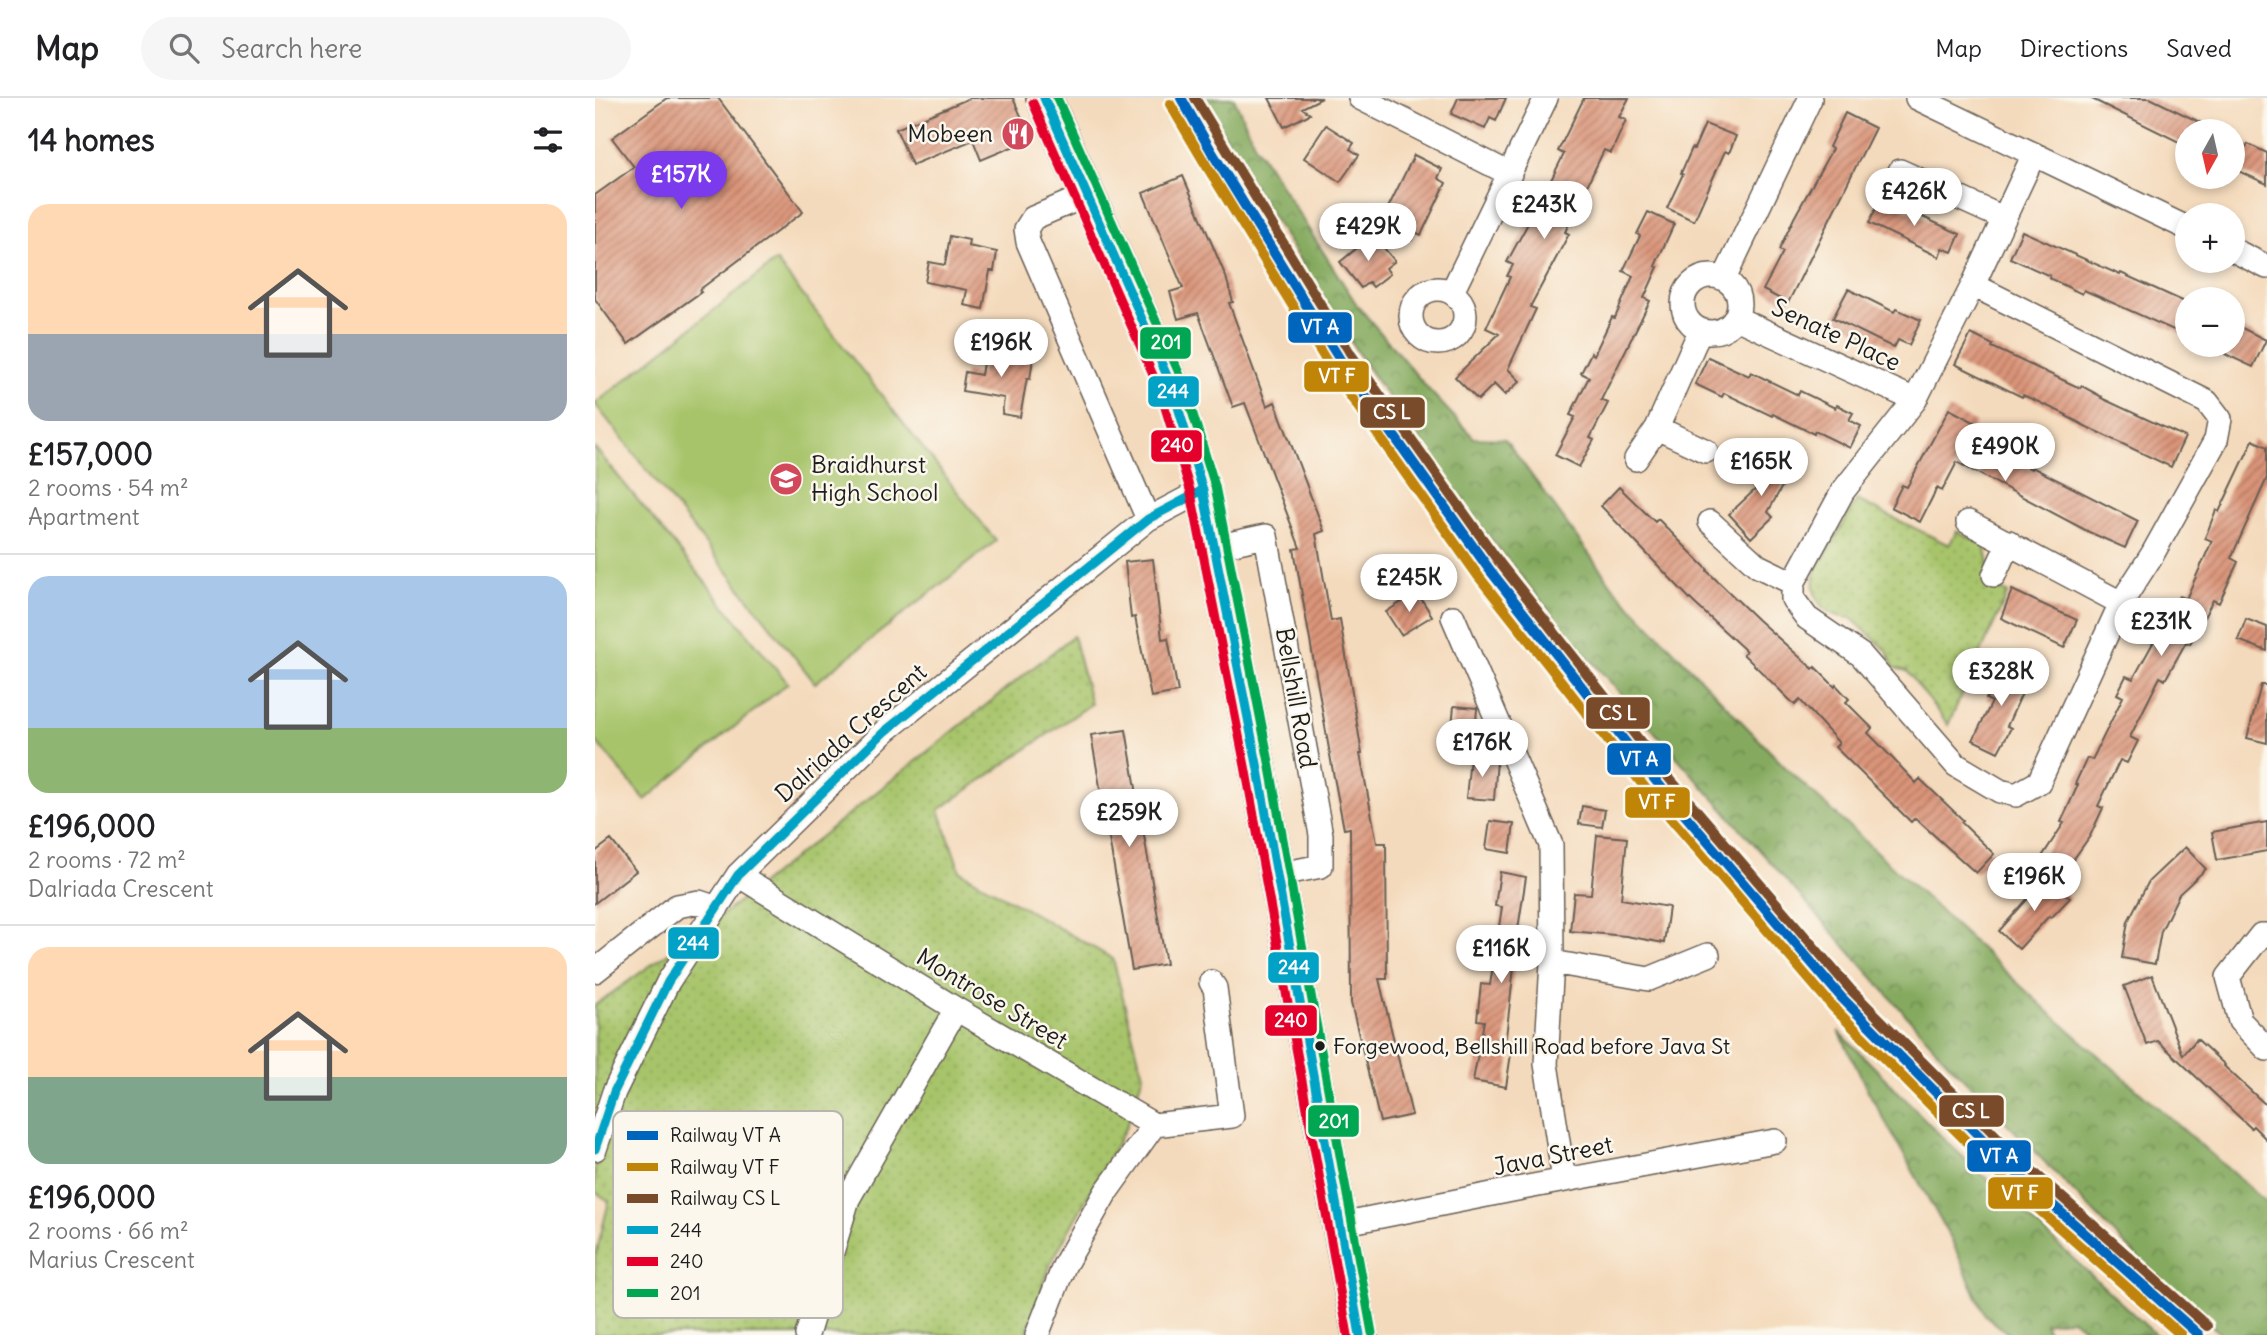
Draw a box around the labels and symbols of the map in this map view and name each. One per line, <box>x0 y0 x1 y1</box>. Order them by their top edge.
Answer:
restaurant icon: Mobeen <box>999 115 1037 153</box>
place label: Mobeen <box>907 118 993 148</box>
north arrow <box>2175 119 2245 189</box>
pin: £157K <box>632 152 730 211</box>
pin: £426K <box>1865 169 1963 228</box>
pin: £243K <box>1495 181 1593 241</box>
pin: £429K <box>1319 204 1417 263</box>
street label: Senate Place <box>1767 291 1906 377</box>
line badge: VT A <box>1287 311 1353 344</box>
text: VT A <box>1301 315 1339 339</box>
pin: £196K <box>952 320 1050 379</box>
line badge: 201 <box>1139 326 1192 360</box>
text: 201 <box>1151 330 1181 354</box>
line badge: VT F <box>1303 360 1370 393</box>
text: VT F <box>1318 364 1356 388</box>
line badge: 244 <box>1147 375 1200 408</box>
text: 244 <box>1157 379 1189 403</box>
line badge: CS L <box>1359 396 1426 429</box>
text: CS L <box>1373 400 1412 424</box>
pin: £490K <box>1956 424 2054 483</box>
line badge: 240 <box>1150 429 1203 463</box>
text: 240 <box>1160 433 1194 457</box>
pin: £165K <box>1712 438 1810 498</box>
place label: Braidhurst High School <box>811 449 938 507</box>
school or university icon: Braidhurst High School <box>767 460 805 498</box>
pin: £245K <box>1360 554 1458 614</box>
pin: £231K <box>2112 598 2210 658</box>
street label: Bellshill Road <box>1270 625 1324 770</box>
pin: £328K <box>1952 648 2050 708</box>
street label: Dalriada Crescent <box>768 656 932 808</box>
line badge: CS L <box>1585 696 1651 730</box>
text: CS L <box>1599 701 1638 725</box>
pin: £176K <box>1433 720 1531 779</box>
line badge: VT A <box>1606 742 1672 776</box>
text: VT A <box>1620 747 1658 771</box>
line badge: VT F <box>1624 786 1691 819</box>
pin: £259K <box>1080 790 1178 849</box>
text: VT F <box>1638 790 1676 814</box>
pin: £196K <box>1985 854 2083 913</box>
line badge: 244 <box>667 926 720 960</box>
pin: £116K <box>1452 926 1550 985</box>
text: 244 <box>677 931 709 955</box>
street label: Montrose Street <box>911 941 1074 1055</box>
line badge: 244 <box>1267 951 1320 984</box>
text: 244 <box>1278 955 1310 979</box>
line badge: 240 <box>1264 1004 1318 1037</box>
text: 240 <box>1274 1008 1308 1032</box>
place label: Forgewood, Bellshill Road before Java St <box>1333 1032 1730 1060</box>
marker: Forgewood, Bellshill Road before Java St <box>1313 1039 1327 1053</box>
line badge: CS L <box>1938 1094 2005 1128</box>
text: CS L <box>1952 1099 1991 1123</box>
line badge: 201 <box>1307 1104 1360 1138</box>
text: 201 <box>1319 1109 1349 1133</box>
legend <box>613 1111 843 1318</box>
text: Railway VT A <box>670 1123 781 1147</box>
street label: Java Street <box>1491 1129 1615 1181</box>
line badge: VT A <box>1966 1139 2032 1173</box>
text: VT A <box>1980 1144 2018 1168</box>
text: Railway VT F <box>670 1155 780 1179</box>
line badge: VT F <box>1987 1176 2054 1210</box>
text: VT F <box>2001 1181 2039 1205</box>
text: Railway CS L <box>670 1186 780 1210</box>
text: 244 <box>670 1218 702 1242</box>
text: 240 <box>670 1249 704 1273</box>
text: 201 <box>670 1281 700 1305</box>

